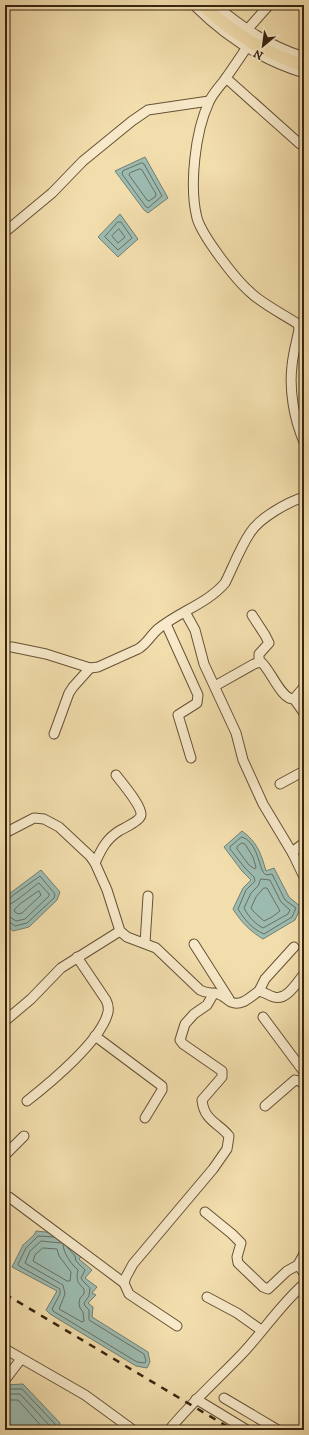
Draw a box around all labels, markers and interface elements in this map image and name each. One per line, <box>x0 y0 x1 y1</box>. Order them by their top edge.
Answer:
north arrow <box>243 26 283 66</box>
text: N <box>251 46 266 62</box>

